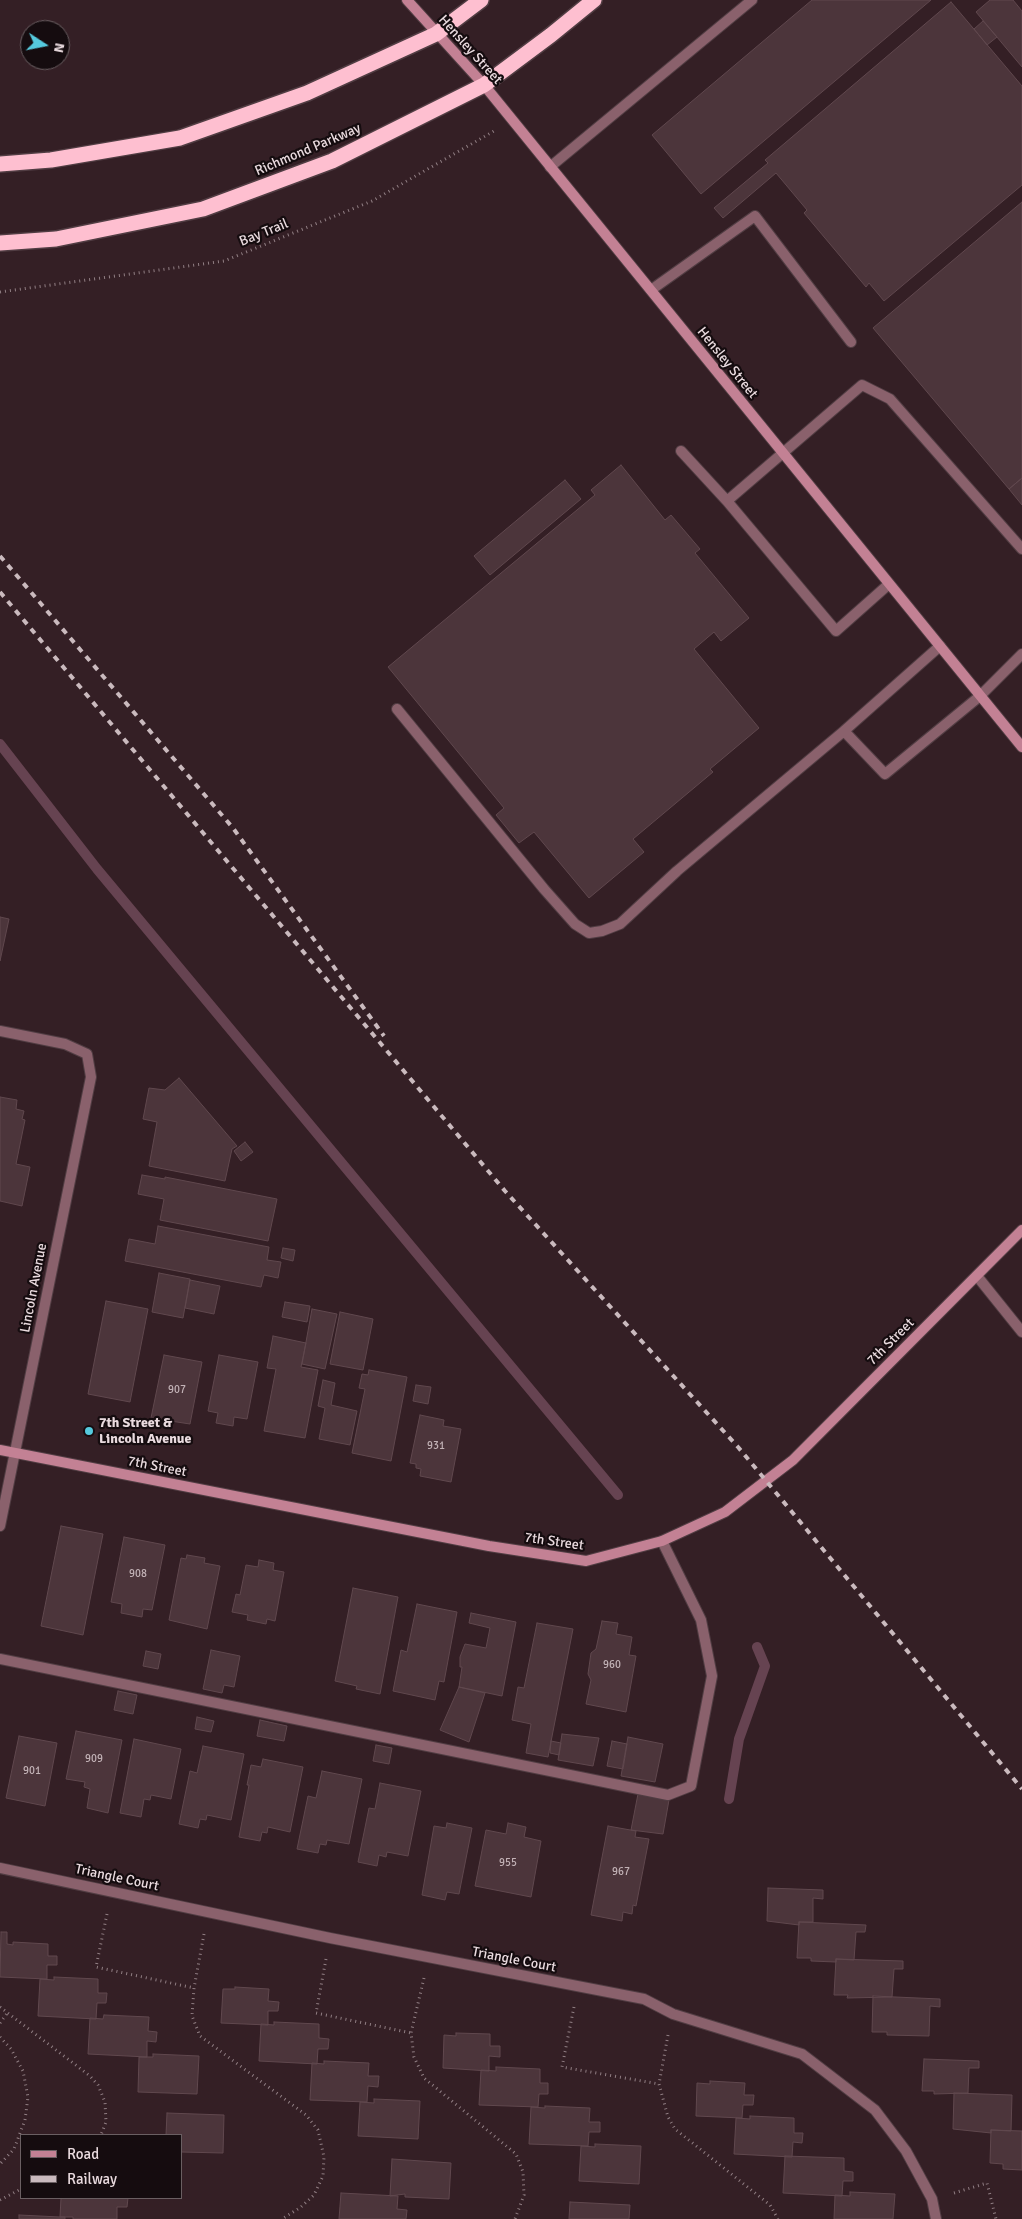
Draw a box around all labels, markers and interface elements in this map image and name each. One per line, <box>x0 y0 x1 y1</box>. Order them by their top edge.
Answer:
street label: Hensley Street <box>435 12 505 88</box>
north arrow <box>20 20 70 70</box>
text: N <box>50 41 69 54</box>
street label: Richmond Parkway <box>253 120 363 180</box>
street label: Bay Trail <box>237 216 291 250</box>
street label: Hensley Street <box>693 324 761 402</box>
street label: Lincoln Avenue <box>17 1242 51 1334</box>
street label: 7th Street <box>864 1315 918 1369</box>
house number: 907 <box>168 1383 186 1397</box>
place label: 7th Street & Lincoln Avenue <box>99 1415 191 1448</box>
marker: 7th Street & Lincoln Avenue <box>83 1425 95 1437</box>
house number: 931 <box>427 1439 445 1453</box>
street label: 7th Street <box>126 1453 188 1481</box>
street label: 7th Street <box>523 1530 585 1554</box>
house number: 908 <box>129 1567 147 1581</box>
house number: 960 <box>603 1658 621 1672</box>
house number: 909 <box>85 1752 103 1766</box>
house number: 901 <box>23 1764 41 1778</box>
house number: 955 <box>499 1856 517 1870</box>
street label: Triangle Court <box>74 1861 160 1895</box>
house number: 967 <box>612 1865 630 1879</box>
street label: Triangle Court <box>471 1944 557 1976</box>
legend <box>20 2134 182 2199</box>
text: Road <box>67 2145 99 2163</box>
text: Railway <box>67 2170 117 2188</box>

